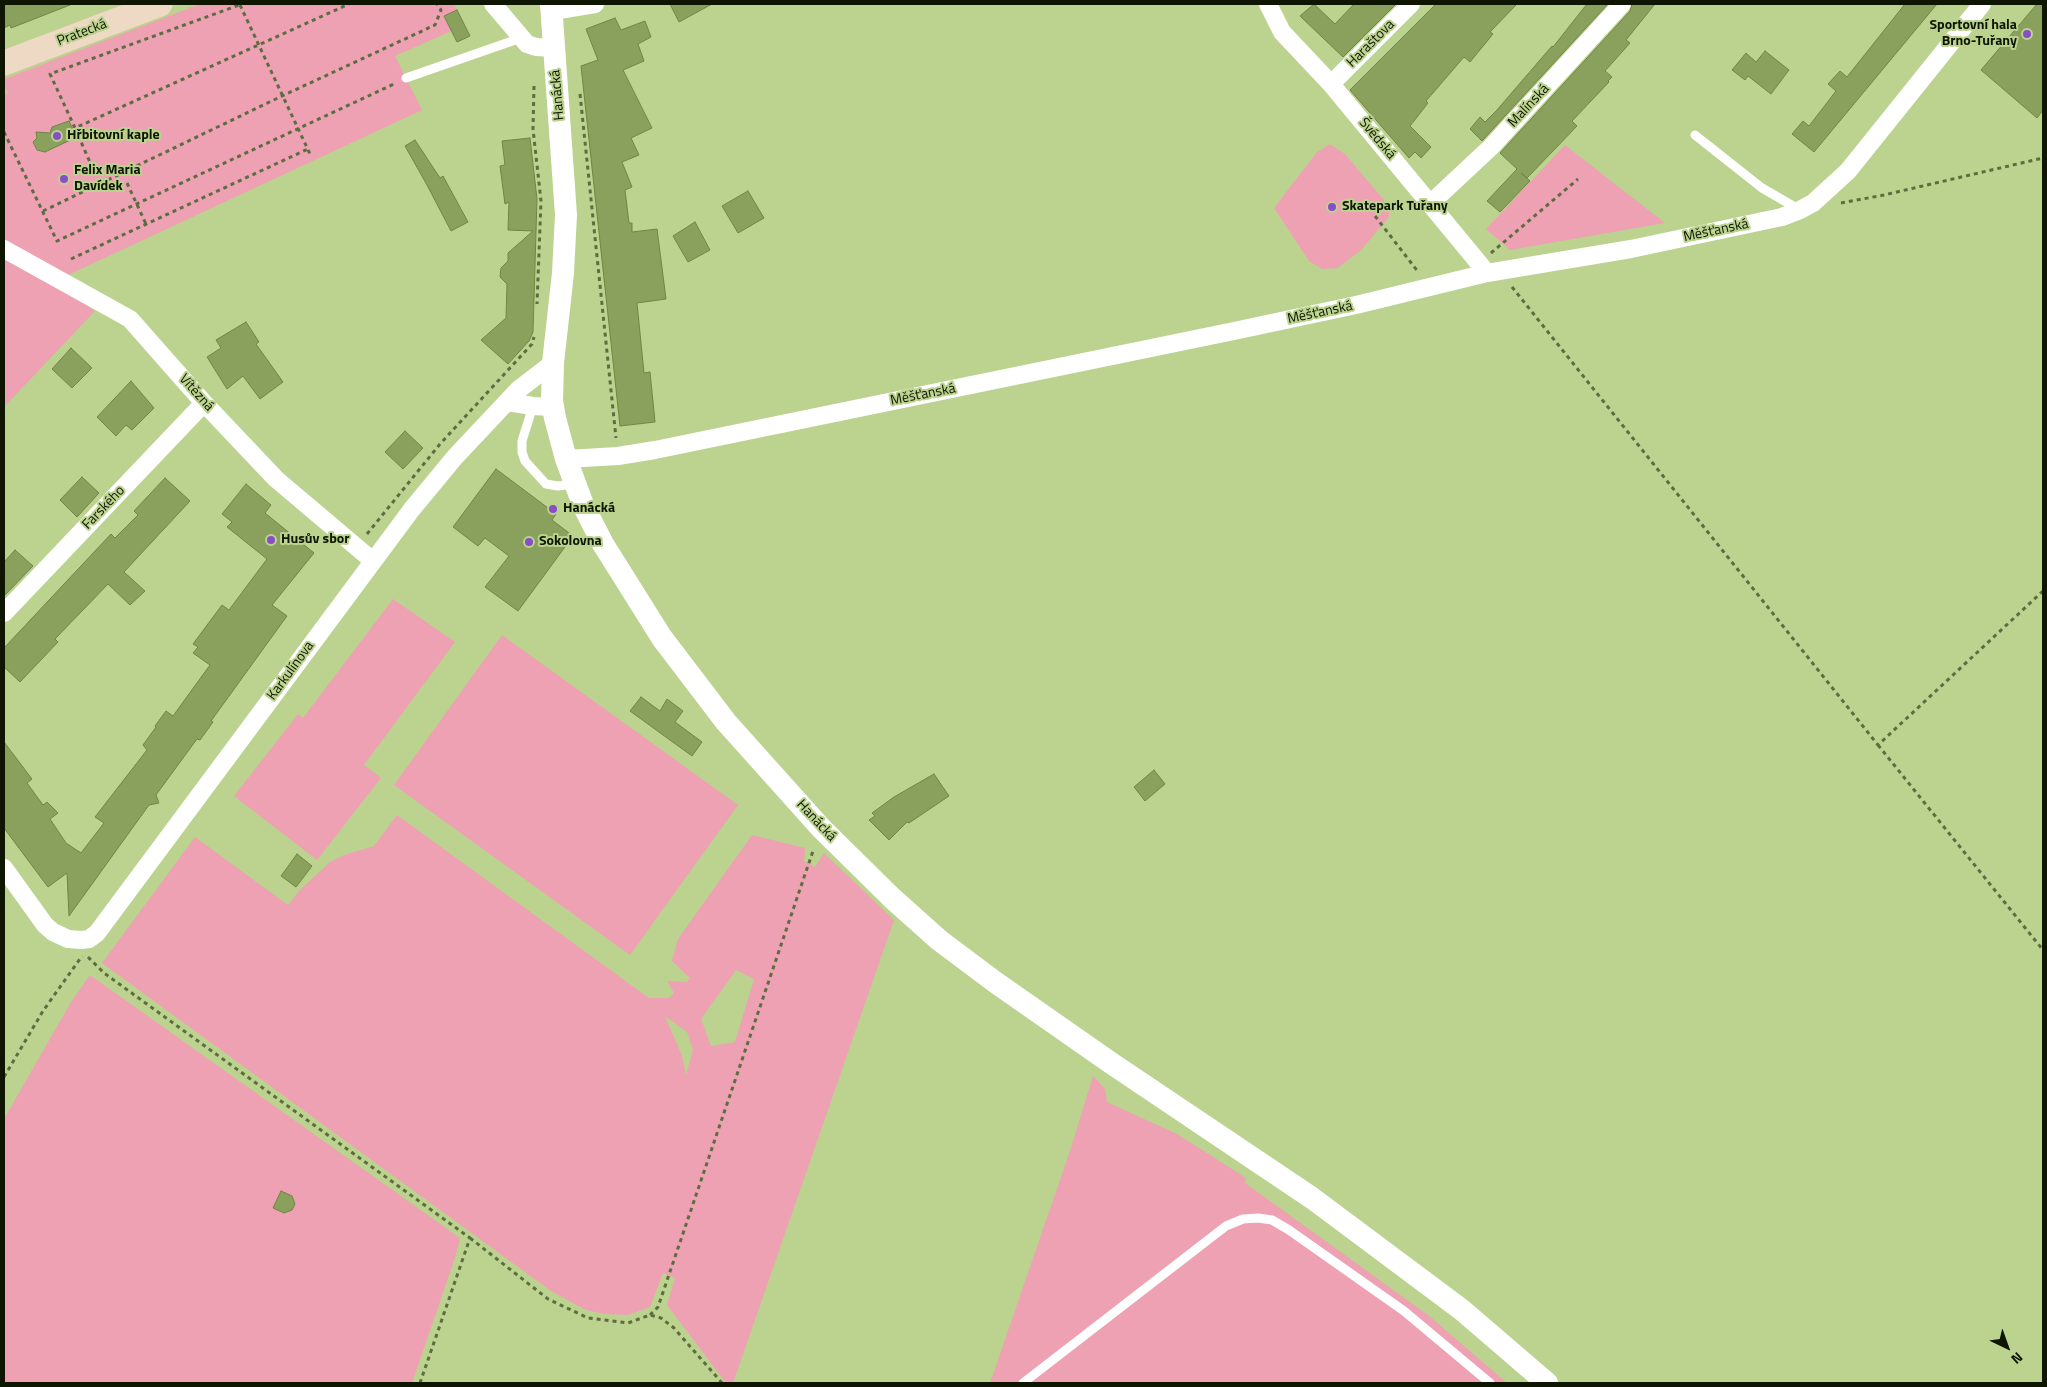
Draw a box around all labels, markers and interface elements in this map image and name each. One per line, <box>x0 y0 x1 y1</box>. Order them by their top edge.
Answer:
street label: Pratecká <box>55 16 109 50</box>
street label: Haraštova <box>1344 17 1398 71</box>
place label: Sportovní hala Brno-Tuřany <box>1929 18 2017 50</box>
marker: Sportovní hala Brno-Tuřany <box>2021 28 2033 40</box>
street label: Hanácká <box>547 69 569 121</box>
street label: Malínská <box>1505 81 1553 131</box>
street label: Švédská <box>1355 115 1399 163</box>
place label: Hřbitovní kaple <box>67 128 160 144</box>
marker: Hřbitovní kaple <box>51 130 63 142</box>
place label: Felix Maria Davídek <box>74 163 141 196</box>
marker: Felix Maria Davídek <box>58 173 70 185</box>
place label: Skatepark Tuřany <box>1342 199 1448 215</box>
marker: Skatepark Tuřany <box>1326 201 1338 213</box>
street label: Měšťanská <box>1682 216 1750 246</box>
street label: Měšťanská <box>1286 298 1354 328</box>
street label: Vítězná <box>175 371 217 415</box>
street label: Měšťanská <box>889 380 957 410</box>
street label: Farského <box>79 483 129 533</box>
place label: Hanácká <box>563 501 615 517</box>
marker: Hanácká <box>547 503 559 515</box>
place label: Husův sbor <box>281 532 350 548</box>
marker: Husův sbor <box>265 534 277 546</box>
place label: Sokolovna <box>539 534 602 550</box>
marker: Sokolovna <box>523 536 535 548</box>
street label: Karkulínova <box>264 638 318 704</box>
street label: Hanácká <box>793 797 839 845</box>
north arrow <box>1982 1322 2032 1372</box>
text: N <box>2007 1347 2028 1370</box>

